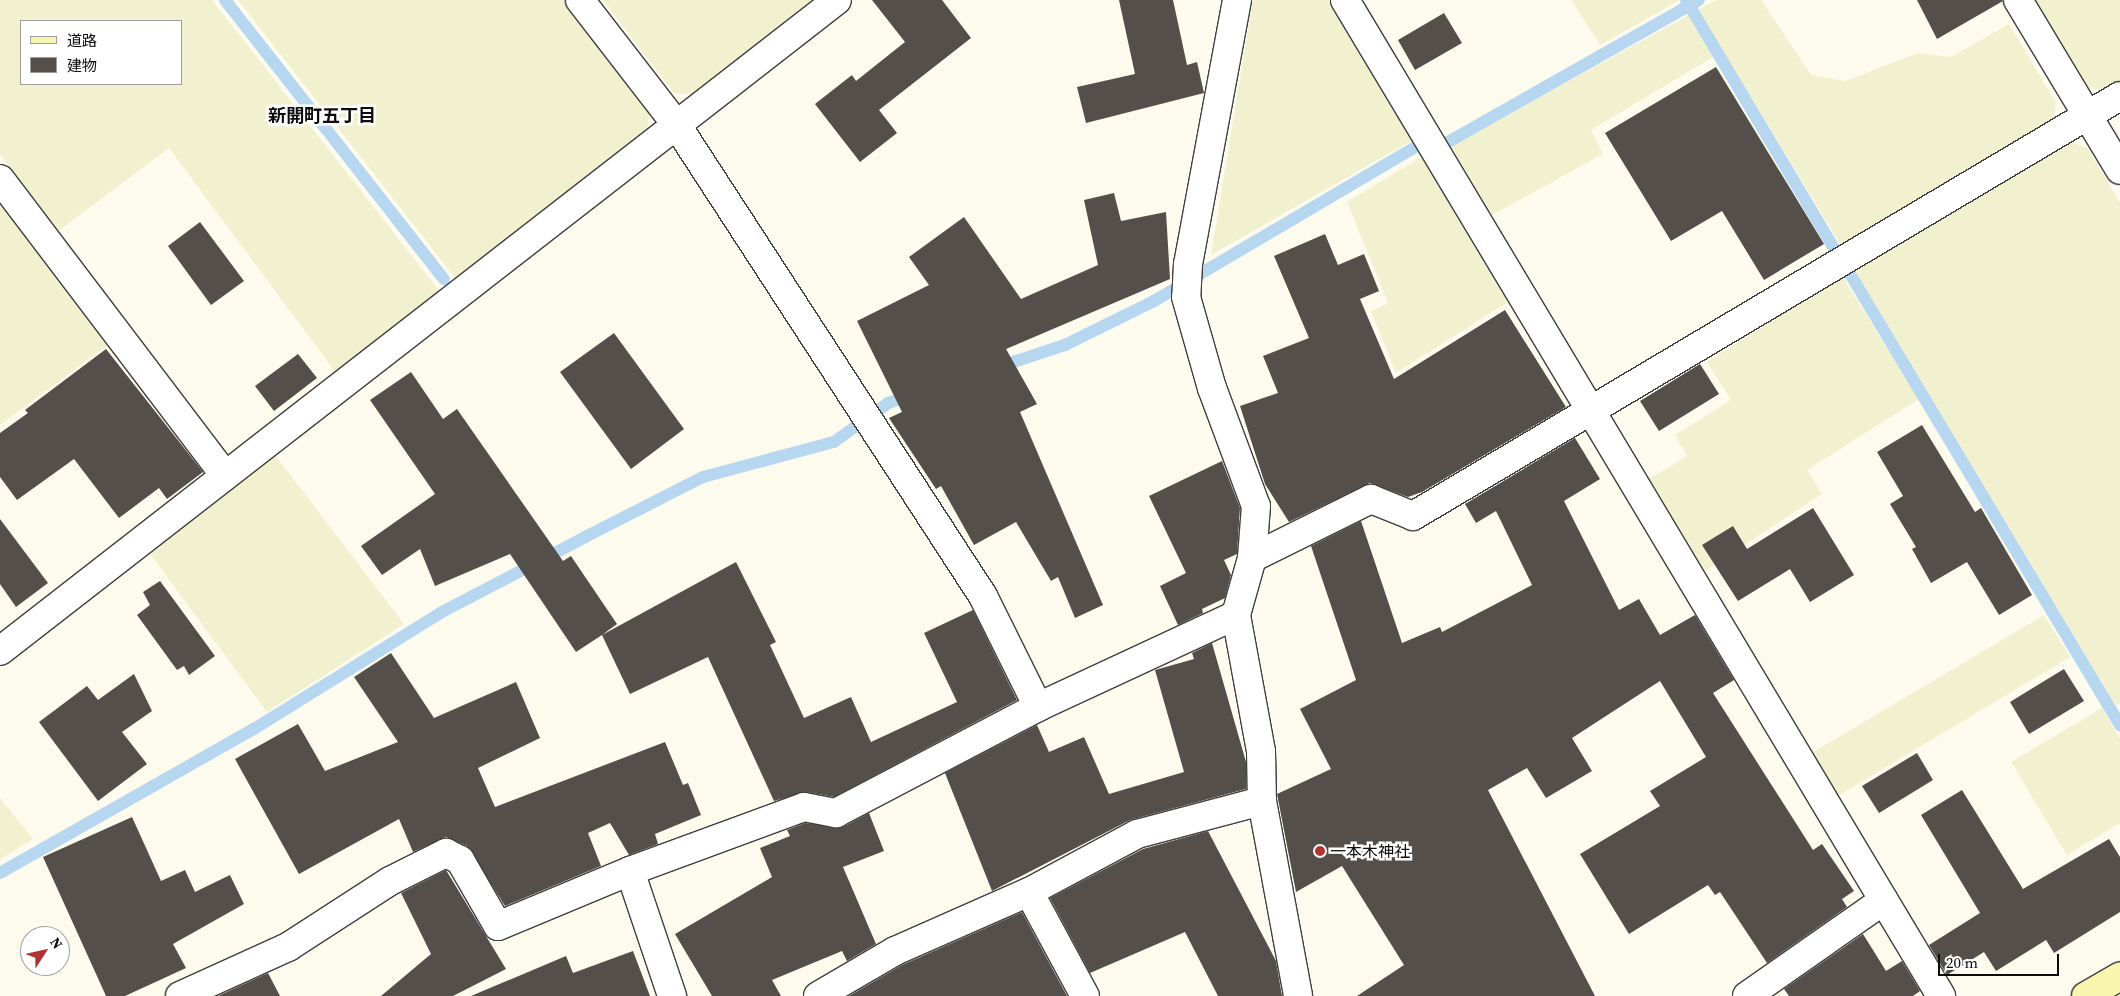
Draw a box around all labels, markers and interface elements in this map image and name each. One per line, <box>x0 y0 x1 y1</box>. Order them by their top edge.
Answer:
legend <box>20 20 182 85</box>
text: 道路 <box>67 30 97 51</box>
text: 建物 <box>67 55 97 76</box>
district label: 新開町五丁目 <box>268 105 376 127</box>
place label: 一本木神社 <box>1330 841 1410 861</box>
marker: 一本木神社 <box>1314 845 1326 857</box>
north arrow <box>20 926 70 976</box>
text: N <box>45 933 68 953</box>
scale bar <box>1940 944 2061 976</box>
text: 20 m <box>1946 952 1978 973</box>

